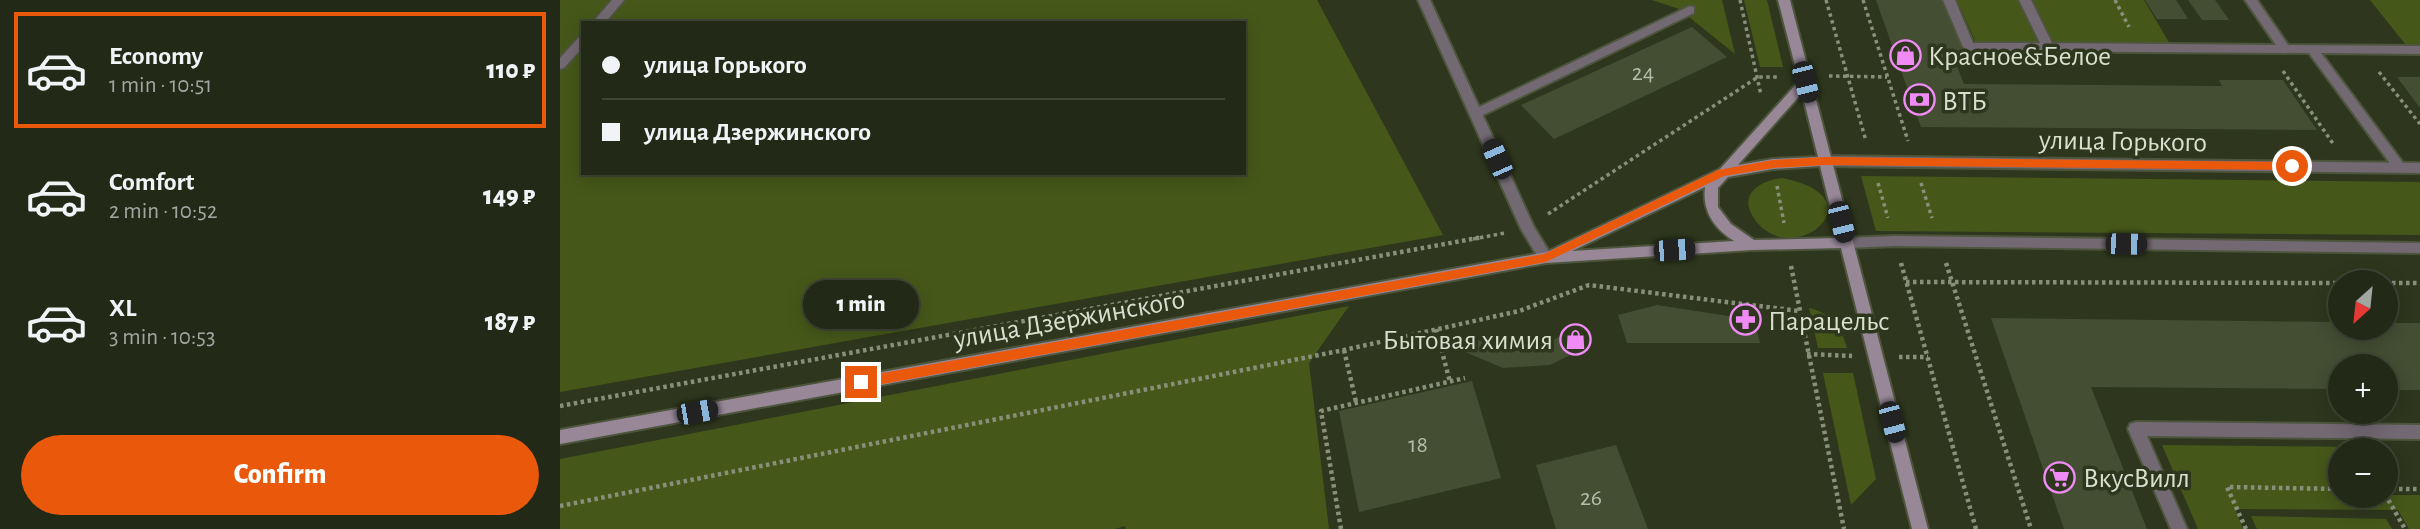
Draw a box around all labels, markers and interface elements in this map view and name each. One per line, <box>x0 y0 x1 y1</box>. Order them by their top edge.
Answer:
shop icon: Красное&Белое <box>1888 38 1922 72</box>
icon: car <box>25 39 88 102</box>
text: Economy <box>109 43 203 69</box>
place label: Красное&Белое <box>1928 43 2111 71</box>
text: улица Горького <box>644 52 807 78</box>
text: 110 ₽ <box>486 57 535 83</box>
car <box>1790 59 1821 105</box>
house number: 24 <box>1632 61 1654 85</box>
text: 1 min · 10:51 <box>109 74 212 97</box>
bank icon: ВТБ <box>1902 83 1936 117</box>
place label: ВТБ <box>1942 88 1987 116</box>
text: улица Дзержинского <box>644 119 871 145</box>
street label: улица Горького <box>2038 127 2207 157</box>
car <box>1479 136 1516 182</box>
route start <box>2276 150 2308 182</box>
icon: car <box>25 165 88 228</box>
text: Comfort <box>109 169 194 195</box>
text: 149 ₽ <box>483 183 535 209</box>
car <box>1826 199 1857 245</box>
text: 2 min · 10:52 <box>109 200 217 223</box>
car <box>2105 233 2148 255</box>
car <box>1653 238 1696 262</box>
north arrow <box>2328 270 2398 340</box>
map controls <box>2328 270 2398 508</box>
callout: 1 min <box>803 280 919 330</box>
street label: улица Дзержинского <box>951 286 1187 354</box>
icon: car <box>25 291 88 354</box>
text: 1 min <box>837 293 885 316</box>
text: XL <box>109 295 136 321</box>
pharmacy icon: Парацельс <box>1728 303 1762 337</box>
place label: Парацельс <box>1768 308 1890 336</box>
text: 187 ₽ <box>485 309 535 335</box>
shop icon: Бытовая химия <box>1559 322 1593 356</box>
text: 3 min · 10:53 <box>109 326 215 349</box>
place label: Бытовая химия <box>1383 327 1553 355</box>
button: + <box>2328 354 2398 424</box>
route end <box>845 366 877 398</box>
car <box>675 398 720 426</box>
car <box>1877 399 1908 445</box>
house number: 18 <box>1408 433 1428 457</box>
button: Confirm <box>21 435 539 515</box>
button: − <box>2328 438 2398 508</box>
supermarket icon: ВкусВилл <box>2043 460 2077 494</box>
place label: ВкусВилл <box>2083 465 2190 493</box>
house number: 26 <box>1580 486 1602 510</box>

